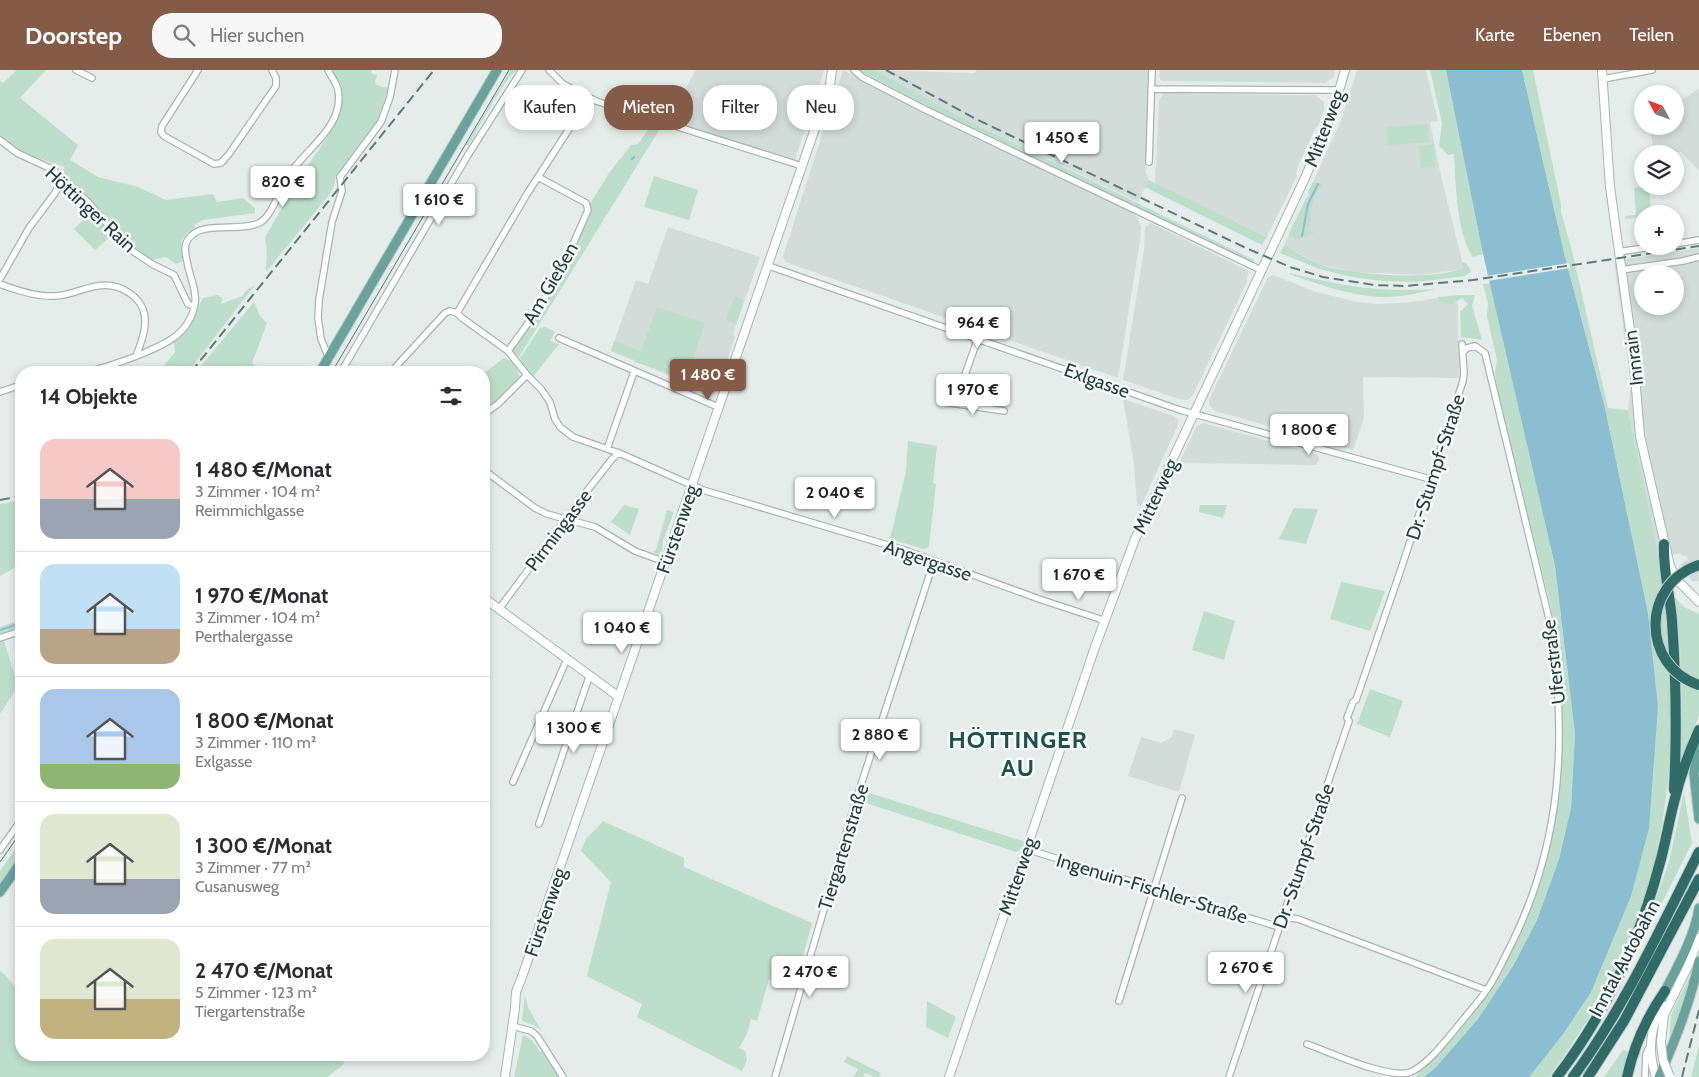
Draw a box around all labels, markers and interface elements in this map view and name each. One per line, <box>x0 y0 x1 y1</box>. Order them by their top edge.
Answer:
search box <box>152 13 502 58</box>
text: Doorstep <box>25 21 122 50</box>
icon: search <box>170 21 198 49</box>
text: Hier suchen <box>210 24 304 47</box>
text: Karte <box>1475 24 1515 46</box>
text: Ebenen <box>1543 24 1601 46</box>
text: Teilen <box>1629 24 1674 46</box>
chip: Kaufen <box>505 85 594 130</box>
chip: Mieten <box>604 85 693 130</box>
chip: Filter <box>703 85 777 130</box>
chip: Neu <box>787 85 854 130</box>
north arrow <box>1634 85 1684 135</box>
map controls <box>1634 85 1684 315</box>
street label: Mitterweg <box>1299 86 1350 170</box>
pin: 1 450 € <box>1016 122 1108 164</box>
text: 1 450 € <box>1035 128 1089 147</box>
button: layers <box>1634 145 1684 195</box>
street label: Höttinger Rain <box>41 162 141 257</box>
pin: 820 € <box>248 166 318 208</box>
text: 820 € <box>261 172 305 191</box>
pin: 1 610 € <box>393 184 485 226</box>
text: 1 610 € <box>414 190 464 209</box>
button: + <box>1634 205 1684 255</box>
street label: Am Gießen <box>518 238 583 328</box>
button: − <box>1634 265 1684 315</box>
pin: 964 € <box>943 306 1013 349</box>
text: 964 € <box>957 313 999 332</box>
street label: Innrain <box>1619 329 1648 387</box>
pin: 1 480 € <box>662 358 754 401</box>
street label: Exlgasse <box>1061 358 1133 403</box>
text: 1 480 € <box>681 365 735 384</box>
pin: 1 970 € <box>927 374 1019 416</box>
text: 1 970 € <box>947 380 999 399</box>
icon: filters <box>437 382 465 410</box>
text: 14 Objekte <box>40 384 137 409</box>
street label: Dr.-Stumpf-Straße <box>1401 391 1470 543</box>
pin: 1 800 € <box>1263 414 1355 456</box>
text: 1 800 € <box>1281 420 1337 439</box>
street label: Mitterweg <box>1128 454 1183 538</box>
text: 1 480 €/Monat <box>195 457 332 482</box>
icon: home <box>80 459 140 519</box>
pin: 2 040 € <box>789 476 881 519</box>
street label: Fürstenweg <box>652 481 704 577</box>
text: 3 Zimmer · 104 m² <box>195 482 320 501</box>
text: 2 040 € <box>806 483 864 502</box>
street label: Pirmingasse <box>520 485 597 576</box>
text: Reimmichlgasse <box>195 501 304 520</box>
street label: Angergasse <box>881 535 975 586</box>
pin: 1 670 € <box>1033 558 1125 601</box>
text: 1 670 € <box>1053 565 1105 584</box>
text: 1 970 €/Monat <box>195 583 328 608</box>
icon: home <box>80 584 140 644</box>
text: 3 Zimmer · 104 m² <box>195 608 320 627</box>
pin: 1 040 € <box>576 612 668 654</box>
text: 1 040 € <box>594 618 650 637</box>
street label: Uferstraße <box>1537 618 1570 706</box>
text: Perthalergasse <box>195 627 293 646</box>
text: 1 800 €/Monat <box>195 708 333 733</box>
icon: home <box>80 709 140 769</box>
pin: 1 300 € <box>528 712 620 754</box>
text: 1 300 € <box>547 718 601 737</box>
pin: 2 880 € <box>834 718 926 761</box>
text: 2 880 € <box>852 725 908 744</box>
district label: HÖTTINGER AU <box>948 725 1088 782</box>
text: 3 Zimmer · 110 m² <box>195 733 316 752</box>
text: Exlgasse <box>195 752 252 771</box>
street label: Dr.-Stumpf-Straße <box>1268 780 1339 932</box>
street label: Tiergartenstraße <box>813 781 874 913</box>
text: 1 300 €/Monat <box>195 833 332 858</box>
icon: home <box>80 834 140 894</box>
street label: Mitterweg <box>993 834 1042 918</box>
street label: Ingenuin-Fischler-Straße <box>1053 848 1250 929</box>
text: 3 Zimmer · 77 m² <box>195 858 311 877</box>
street label: Fürstenweg <box>520 864 572 960</box>
text: Cusanusweg <box>195 877 279 896</box>
street label: Inntal Autobahn <box>1584 896 1665 1021</box>
pin: 2 670 € <box>1200 952 1292 994</box>
pin: 2 470 € <box>764 956 856 998</box>
text: 2 470 €/Monat <box>195 958 333 983</box>
text: 2 670 € <box>1219 958 1273 977</box>
icon: home <box>80 959 140 1019</box>
text: 2 470 € <box>782 962 838 981</box>
text: 5 Zimmer · 123 m² <box>195 983 317 1002</box>
text: Tiergartenstraße <box>195 1002 305 1021</box>

